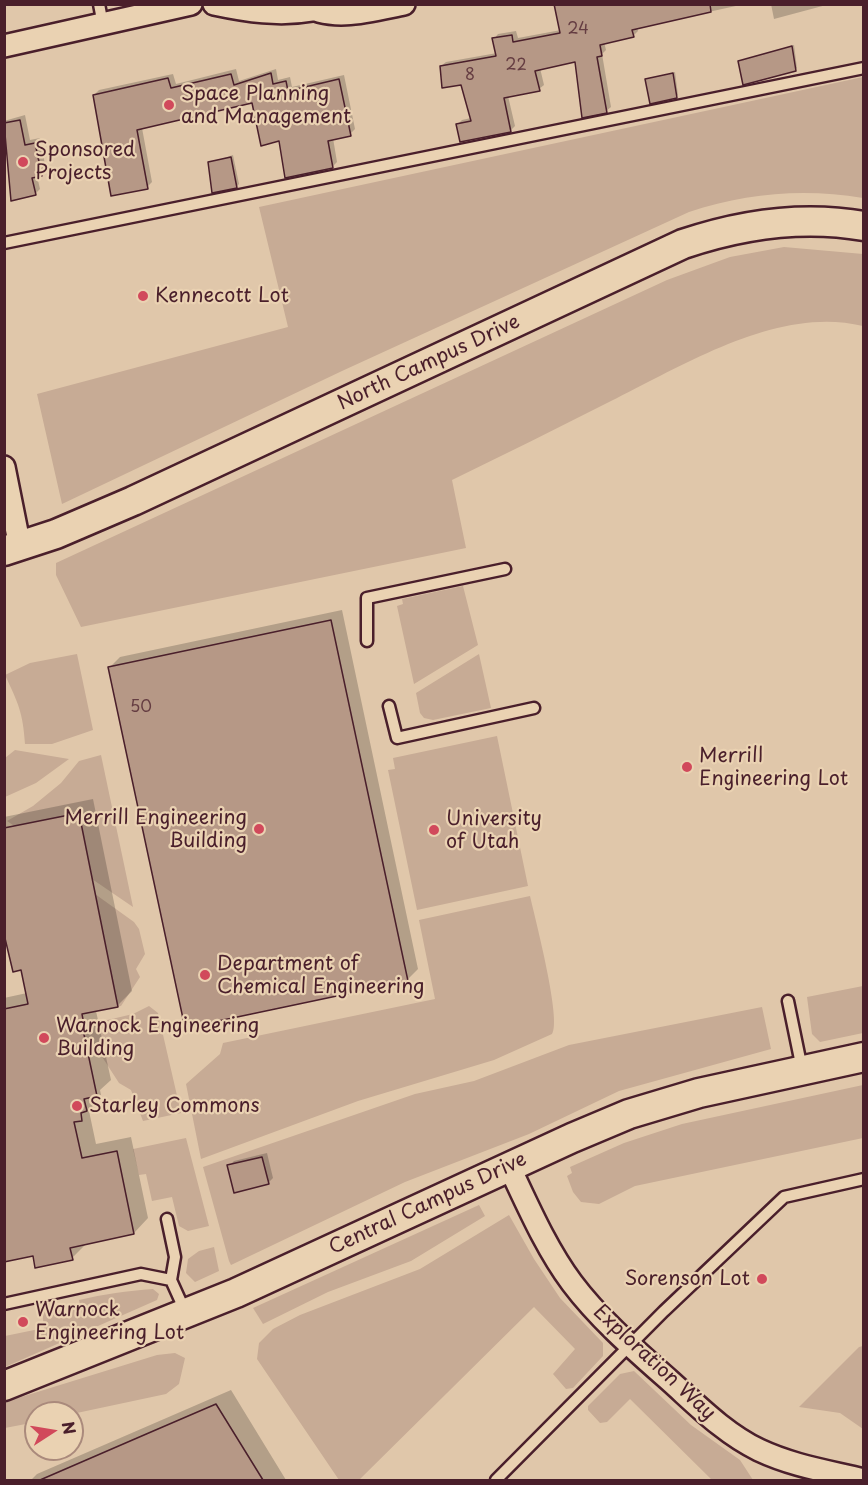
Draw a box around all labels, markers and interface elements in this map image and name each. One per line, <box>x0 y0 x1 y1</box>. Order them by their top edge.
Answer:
house number: 24 <box>567 20 589 40</box>
house number: 22 <box>505 56 527 76</box>
house number: 8 <box>465 66 475 86</box>
place label: Space Planning and Management <box>181 82 351 129</box>
marker: Space Planning and Management <box>162 98 176 112</box>
place label: Sponsored Projects <box>35 138 135 185</box>
marker: Sponsored Projects <box>16 155 30 169</box>
place label: Kennecott Lot <box>155 284 289 308</box>
marker: Kennecott Lot <box>136 289 150 303</box>
street label: North Campus Drive <box>334 310 524 416</box>
house number: 50 <box>130 698 152 718</box>
place label: Merrill Engineering Lot <box>699 744 848 791</box>
marker: Merrill Engineering Lot <box>680 760 694 774</box>
place label: Merrill Engineering Building <box>65 806 247 853</box>
place label: University of Utah <box>446 807 542 854</box>
marker: Merrill Engineering Building <box>252 822 266 836</box>
marker: University of Utah <box>427 823 441 837</box>
place label: Department of Chemical Engineering <box>217 952 425 999</box>
marker: Department of Chemical Engineering <box>198 968 212 982</box>
place label: Warnock Engineering Building <box>56 1014 259 1061</box>
marker: Warnock Engineering Building <box>37 1031 51 1045</box>
place label: Starley Commons <box>89 1094 260 1118</box>
marker: Starley Commons <box>70 1099 84 1113</box>
street label: Central Campus Drive <box>325 1148 531 1260</box>
place label: Sorenson Lot <box>625 1267 750 1291</box>
marker: Sorenson Lot <box>755 1272 769 1286</box>
place label: Warnock Engineering Lot <box>35 1298 184 1345</box>
street label: Exploration Way <box>588 1300 720 1426</box>
marker: Warnock Engineering Lot <box>16 1315 30 1329</box>
north arrow <box>24 1401 84 1461</box>
text: N <box>57 1419 83 1436</box>

